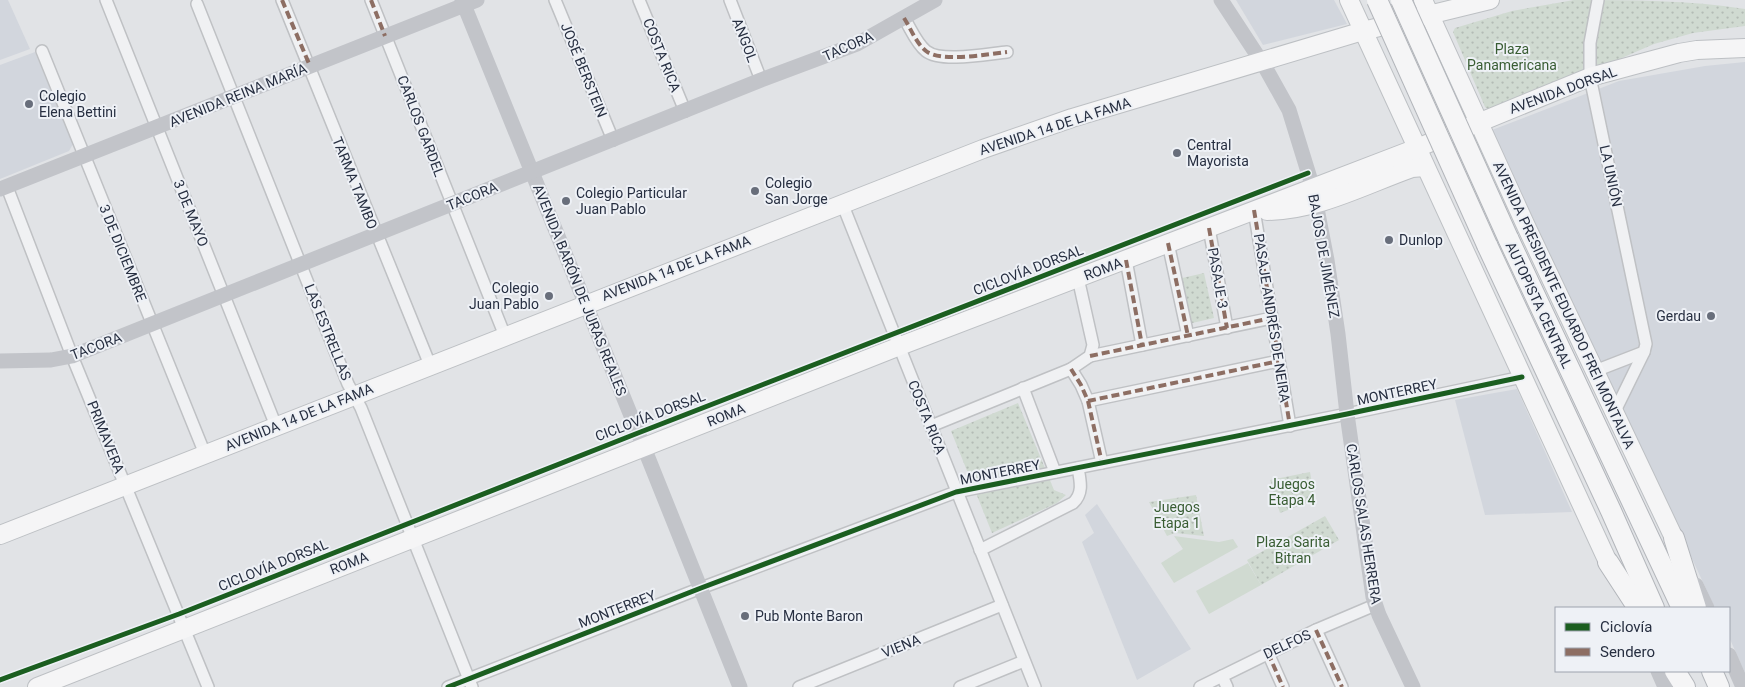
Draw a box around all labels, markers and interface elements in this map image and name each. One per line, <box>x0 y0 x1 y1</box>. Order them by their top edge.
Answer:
street label: COSTA RICA <box>640 16 684 94</box>
street label: ANGOL <box>729 16 761 65</box>
street label: JOSÉ BERSTEIN <box>558 20 611 120</box>
street label: TACORA <box>820 28 876 64</box>
park label: Plaza Panamericana <box>1467 41 1557 73</box>
street label: AVENIDA REINA MARÍA <box>166 59 309 130</box>
street label: AVENIDA DORSAL <box>1507 63 1619 117</box>
street label: CARLOS GARDEL <box>394 73 448 179</box>
place label: Colegio Elena Bettini <box>39 88 116 120</box>
street label: AVENIDA 14 DE LA FAMA <box>977 94 1133 158</box>
marker: Colegio Elena Bettini <box>23 98 35 110</box>
street label: TARMA TAMBO <box>329 135 381 231</box>
place label: Central Mayorista <box>1187 137 1249 169</box>
street label: LA UNIÓN <box>1597 143 1626 208</box>
marker: Central Mayorista <box>1171 147 1183 159</box>
street label: AVENIDA PRESIDENTE EDUARDO FREI MONTALVA <box>1490 159 1638 451</box>
place label: Colegio San Jorge <box>765 175 828 207</box>
street label: 3 DE MAYO <box>170 177 212 249</box>
street label: TACORA <box>444 179 500 213</box>
street label: AVENIDA BARÓN DE JURAS REALES <box>530 181 631 398</box>
place label: Colegio Particular Juan Pablo <box>576 185 687 217</box>
marker: Colegio San Jorge <box>749 185 761 197</box>
street label: BAJOS DE JIMÉNEZ <box>1305 193 1344 319</box>
marker: Colegio Particular Juan Pablo <box>560 195 572 207</box>
street label: 3 DE DICIEMBRE <box>96 202 150 304</box>
street label: AVENIDA 14 DE LA FAMA <box>599 232 753 304</box>
street label: PASAJE ANDRÉS DE NEIRA <box>1251 232 1294 403</box>
place label: Dunlop <box>1399 232 1443 248</box>
marker: Dunlop <box>1383 234 1395 246</box>
street label: AUTOPISTA CENTRAL <box>1503 239 1576 371</box>
street label: CICLOVÍA DORSAL <box>970 241 1086 298</box>
street label: PASAJE 3 <box>1205 246 1231 310</box>
street label: ROMA <box>1082 254 1124 284</box>
place label: Colegio Juan Pablo <box>469 280 539 312</box>
street label: LAS ESTRELLAS <box>301 282 355 382</box>
marker: Colegio Juan Pablo <box>543 290 555 302</box>
place label: Gerdau <box>1656 308 1701 324</box>
marker: Gerdau <box>1705 310 1717 322</box>
street label: TACORA <box>68 329 124 363</box>
street label: MONTERREY <box>1355 376 1439 408</box>
street label: COSTA RICA <box>905 378 949 456</box>
street label: AVENIDA 14 DE LA FAMA <box>223 380 375 454</box>
street label: CICLOVÍA DORSAL <box>592 387 708 444</box>
street label: PRIMAVERA <box>84 398 128 476</box>
street label: ROMA <box>705 400 747 430</box>
street label: CARLOS SALAS HERRERA <box>1343 443 1385 605</box>
street label: MONTERREY <box>958 456 1042 488</box>
park label: Juegos Etapa 4 <box>1269 476 1316 508</box>
park label: Juegos Etapa 1 <box>1154 499 1200 531</box>
park label: Plaza Sarita Bitran <box>1256 534 1330 566</box>
street label: CICLOVÍA DORSAL <box>216 535 330 594</box>
street label: ROMA <box>328 548 370 578</box>
street label: MONTERREY <box>576 587 658 631</box>
legend <box>1555 607 1730 672</box>
place label: Pub Monte Baron <box>755 608 863 624</box>
marker: Pub Monte Baron <box>739 610 751 622</box>
text: Ciclovía <box>1600 618 1653 636</box>
street label: DELFOS <box>1261 626 1313 662</box>
street label: VIENA <box>879 631 923 661</box>
text: Sendero <box>1600 643 1655 661</box>

